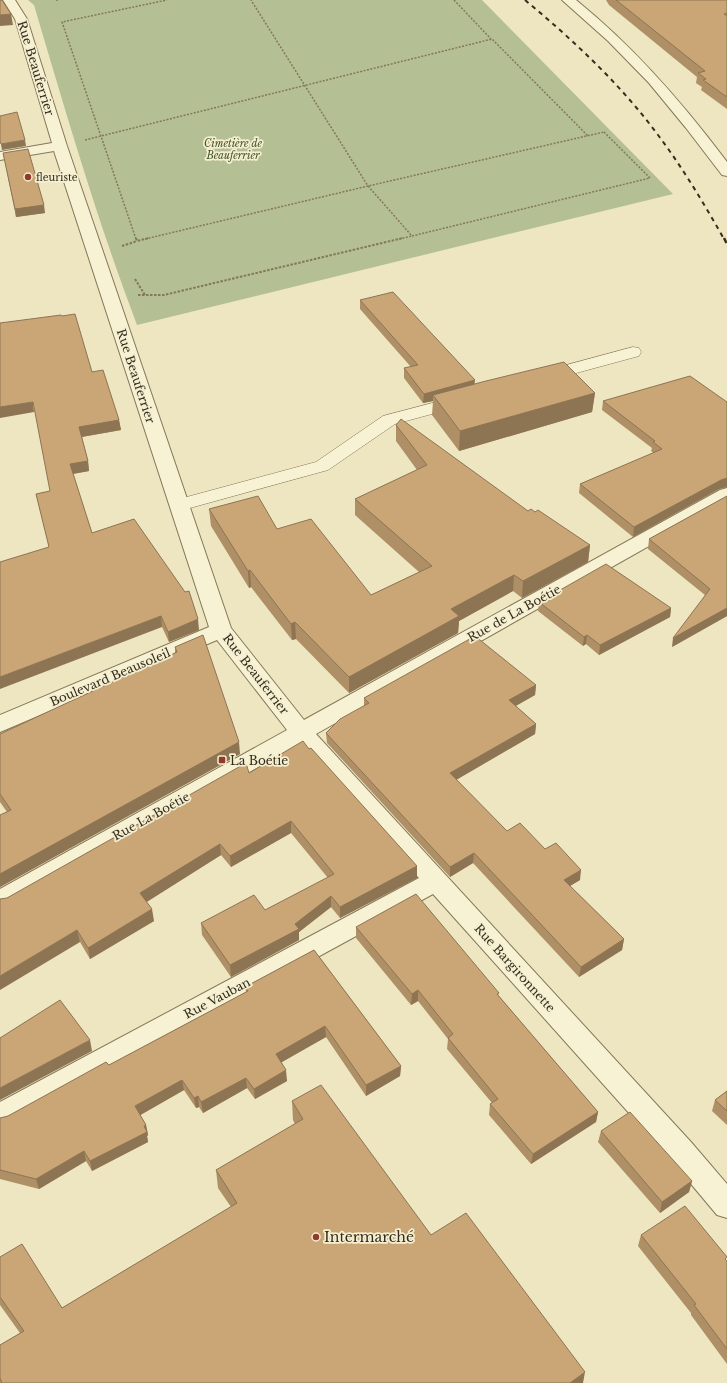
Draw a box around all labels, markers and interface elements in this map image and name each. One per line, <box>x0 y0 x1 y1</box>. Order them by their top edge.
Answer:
street label: Rue Beauferrier <box>14 19 58 118</box>
park label: Cimetière de Beauferrier <box>204 137 262 162</box>
place label: fleuriste <box>36 171 78 184</box>
marker: fleuriste <box>23 172 33 182</box>
street label: Rue Beauferrier <box>114 327 158 425</box>
street label: Rue de La Boétie <box>465 581 563 645</box>
street label: Rue Beauferrier <box>220 631 292 718</box>
street label: Boulevard Beausoleil <box>47 645 173 709</box>
place label: La Boétie <box>230 753 288 768</box>
marker: La Boétie <box>217 755 227 765</box>
street label: Rue La Boétie <box>110 789 192 843</box>
street label: Rue Bargironnette <box>471 921 559 1015</box>
street label: Rue Vauban <box>181 974 253 1022</box>
place label: Intermarché <box>324 1228 414 1246</box>
marker: Intermarché <box>311 1232 321 1242</box>

